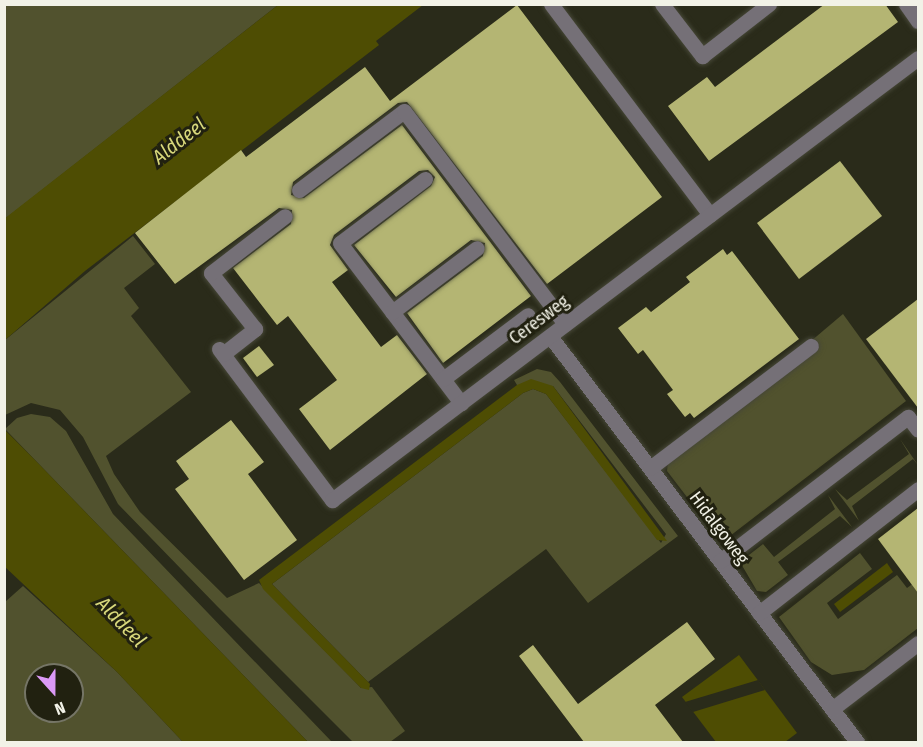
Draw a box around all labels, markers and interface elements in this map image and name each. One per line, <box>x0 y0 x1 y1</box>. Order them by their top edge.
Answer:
water label: Alddeel <box>148 113 210 169</box>
street label: Ceresweg <box>505 291 573 349</box>
street label: Hidalgoweg <box>685 487 753 569</box>
water label: Alddeel <box>91 592 151 652</box>
north arrow <box>24 663 84 723</box>
text: N <box>52 698 68 719</box>

